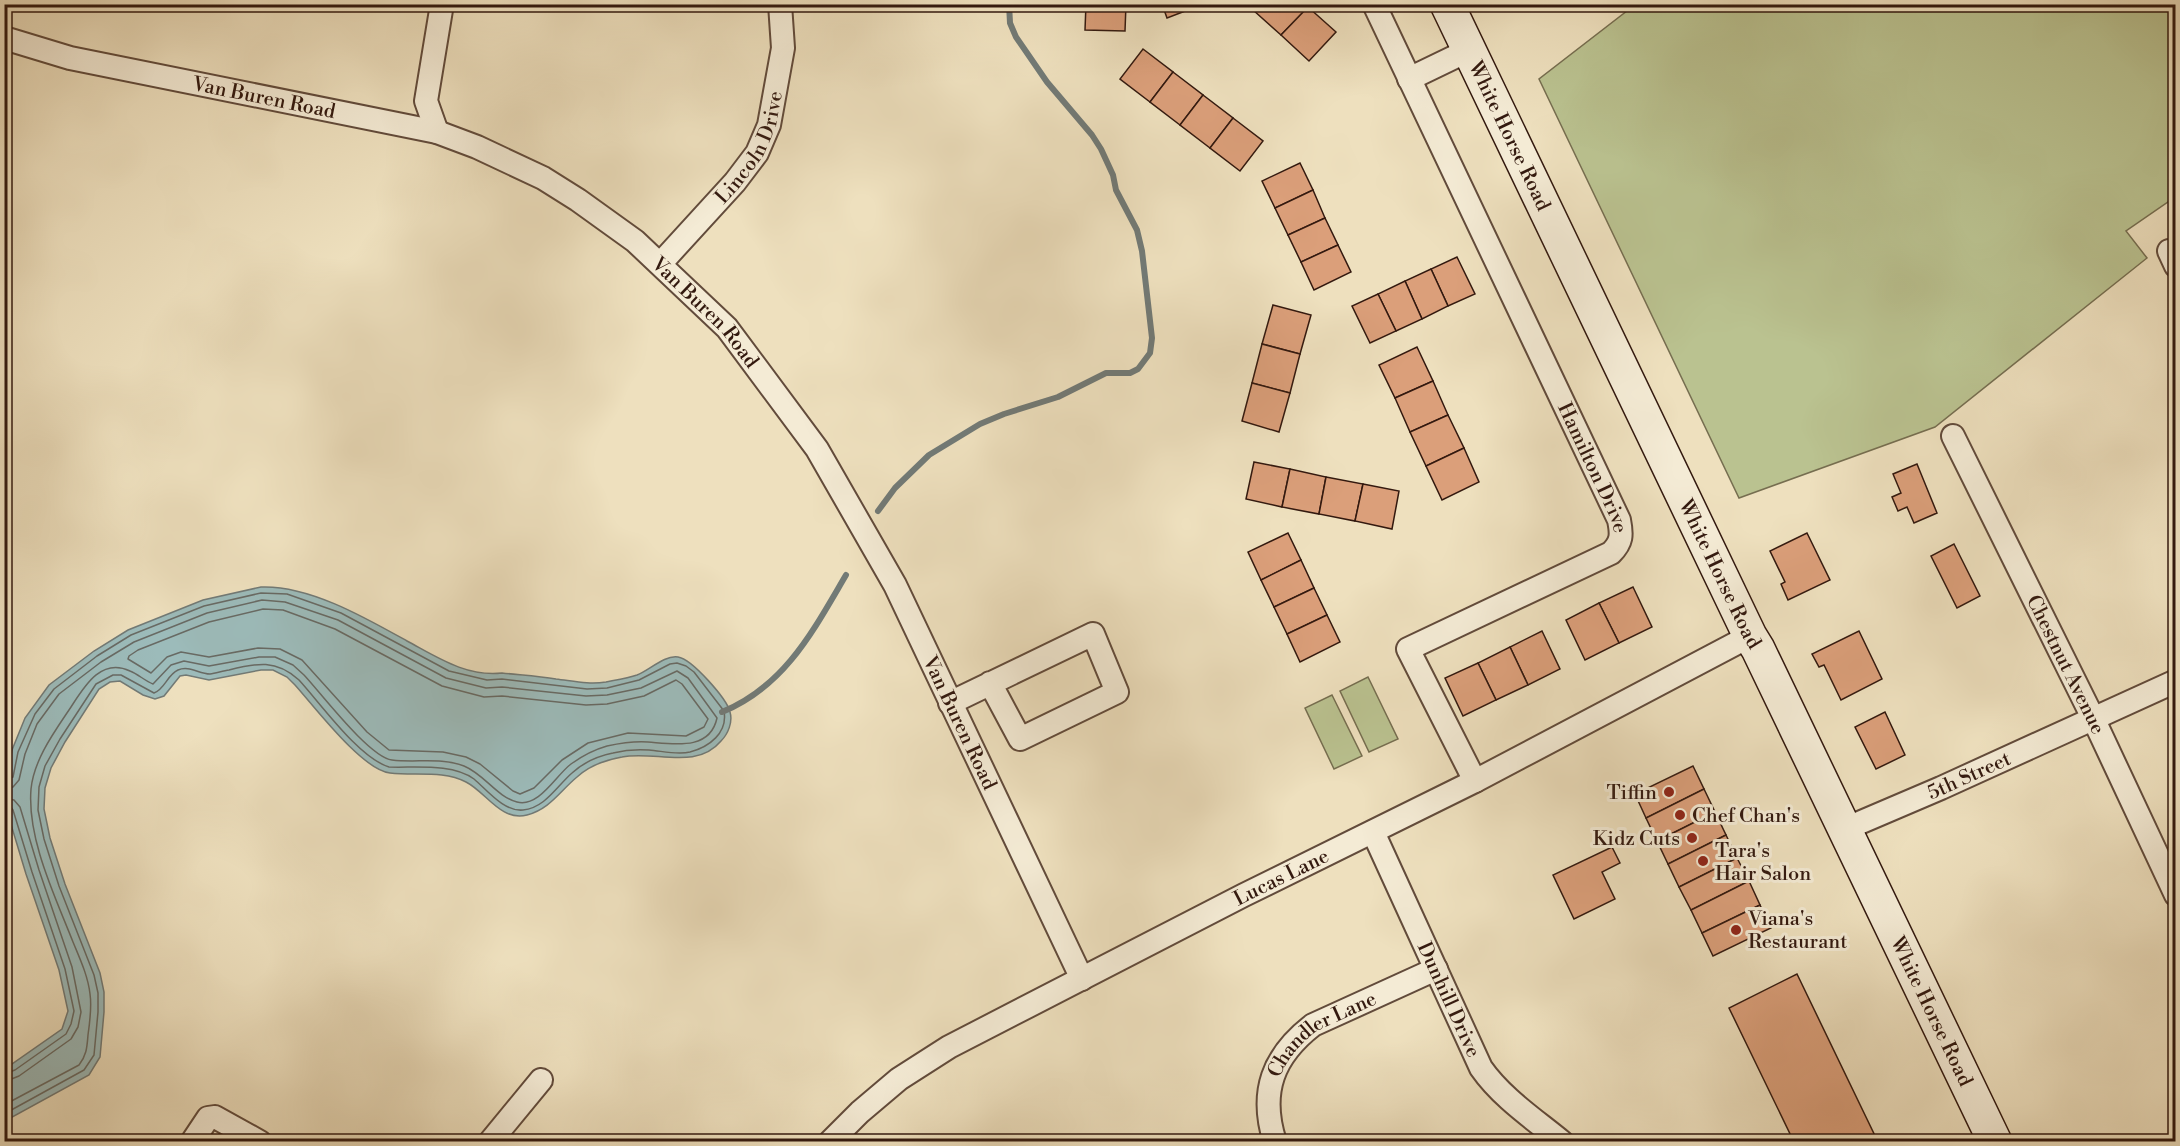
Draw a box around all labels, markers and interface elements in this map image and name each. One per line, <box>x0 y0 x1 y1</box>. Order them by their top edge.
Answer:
street label: White Horse Road <box>1462 57 1556 216</box>
street label: Van Buren Road <box>189 72 338 125</box>
street label: Lincoln Drive <box>710 89 789 210</box>
street label: Van Buren Road <box>645 251 764 374</box>
street label: Hamilton Drive <box>1551 399 1632 534</box>
street label: White Horse Road <box>1672 495 1766 655</box>
street label: Chestnut Avenue <box>2020 591 2110 739</box>
street label: Van Buren Road <box>916 651 1002 795</box>
street label: 5th Street <box>1924 747 2015 806</box>
place label: Tiffin <box>1607 781 1657 806</box>
marker: Tiffin <box>1662 785 1676 799</box>
place label: Chef Chan's <box>1692 804 1800 829</box>
marker: Chef Chan's <box>1673 808 1687 822</box>
place label: Kidz Cuts <box>1593 827 1680 852</box>
marker: Kidz Cuts <box>1685 831 1699 845</box>
place label: Tara's Hair Salon <box>1715 839 1811 887</box>
street label: Lucas Lane <box>1230 844 1333 912</box>
marker: Tara's Hair Salon <box>1696 854 1710 868</box>
place label: Viana's Restaurant <box>1747 907 1847 955</box>
marker: Viana's Restaurant <box>1729 923 1743 937</box>
street label: White Horse Road <box>1884 932 1978 1091</box>
street label: Dunhill Drive <box>1411 938 1485 1062</box>
street label: Chandler Lane <box>1263 987 1381 1081</box>

